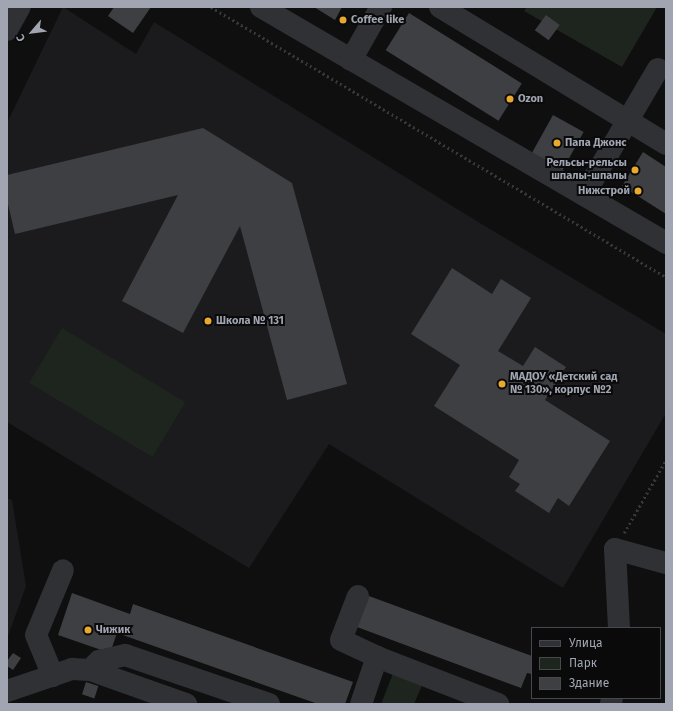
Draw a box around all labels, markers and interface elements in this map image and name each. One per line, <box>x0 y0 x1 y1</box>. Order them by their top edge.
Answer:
north arrow <box>12 12 52 52</box>
place label: Coffee like <box>351 13 404 27</box>
marker: Coffee like <box>338 15 348 25</box>
text: С <box>14 32 28 44</box>
place label: Ozon <box>518 92 543 106</box>
marker: Ozon <box>505 94 515 104</box>
place label: Папа Джонс <box>565 136 627 150</box>
marker: Папа Джонс <box>552 138 562 148</box>
place label: Рельсы-рельсы шпалы-шпалы <box>546 157 627 183</box>
marker: Рельсы-рельсы шпалы-шпалы <box>630 165 640 175</box>
place label: Нижстрой <box>578 184 630 198</box>
marker: Нижстрой <box>633 186 643 196</box>
place label: Школа № 131 <box>216 314 284 328</box>
marker: Школа № 131 <box>203 316 213 326</box>
place label: МАДОУ «Детский сад № 130», корпус №2 <box>510 371 617 397</box>
marker: МАДОУ «Детский сад № 130», корпус №2 <box>497 379 507 389</box>
place label: Чижик <box>96 623 130 637</box>
marker: Чижик <box>83 625 93 635</box>
legend <box>531 627 661 699</box>
text: Улица <box>569 636 603 650</box>
text: Парк <box>569 656 597 670</box>
text: Здание <box>569 676 609 690</box>

